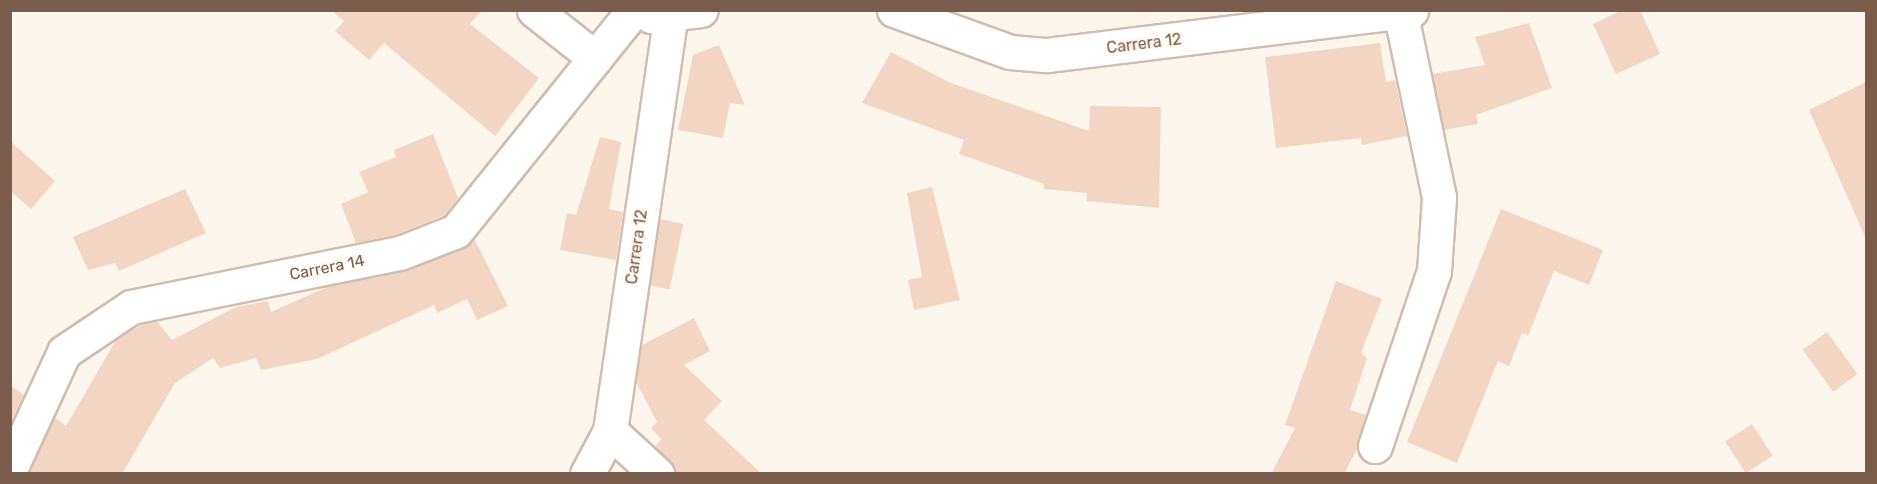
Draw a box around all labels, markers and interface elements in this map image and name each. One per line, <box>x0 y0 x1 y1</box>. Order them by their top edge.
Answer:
street label: Carrera 12 <box>1105 30 1183 58</box>
street label: Carrera 12 <box>622 208 652 286</box>
street label: Carrera 14 <box>288 251 366 285</box>

